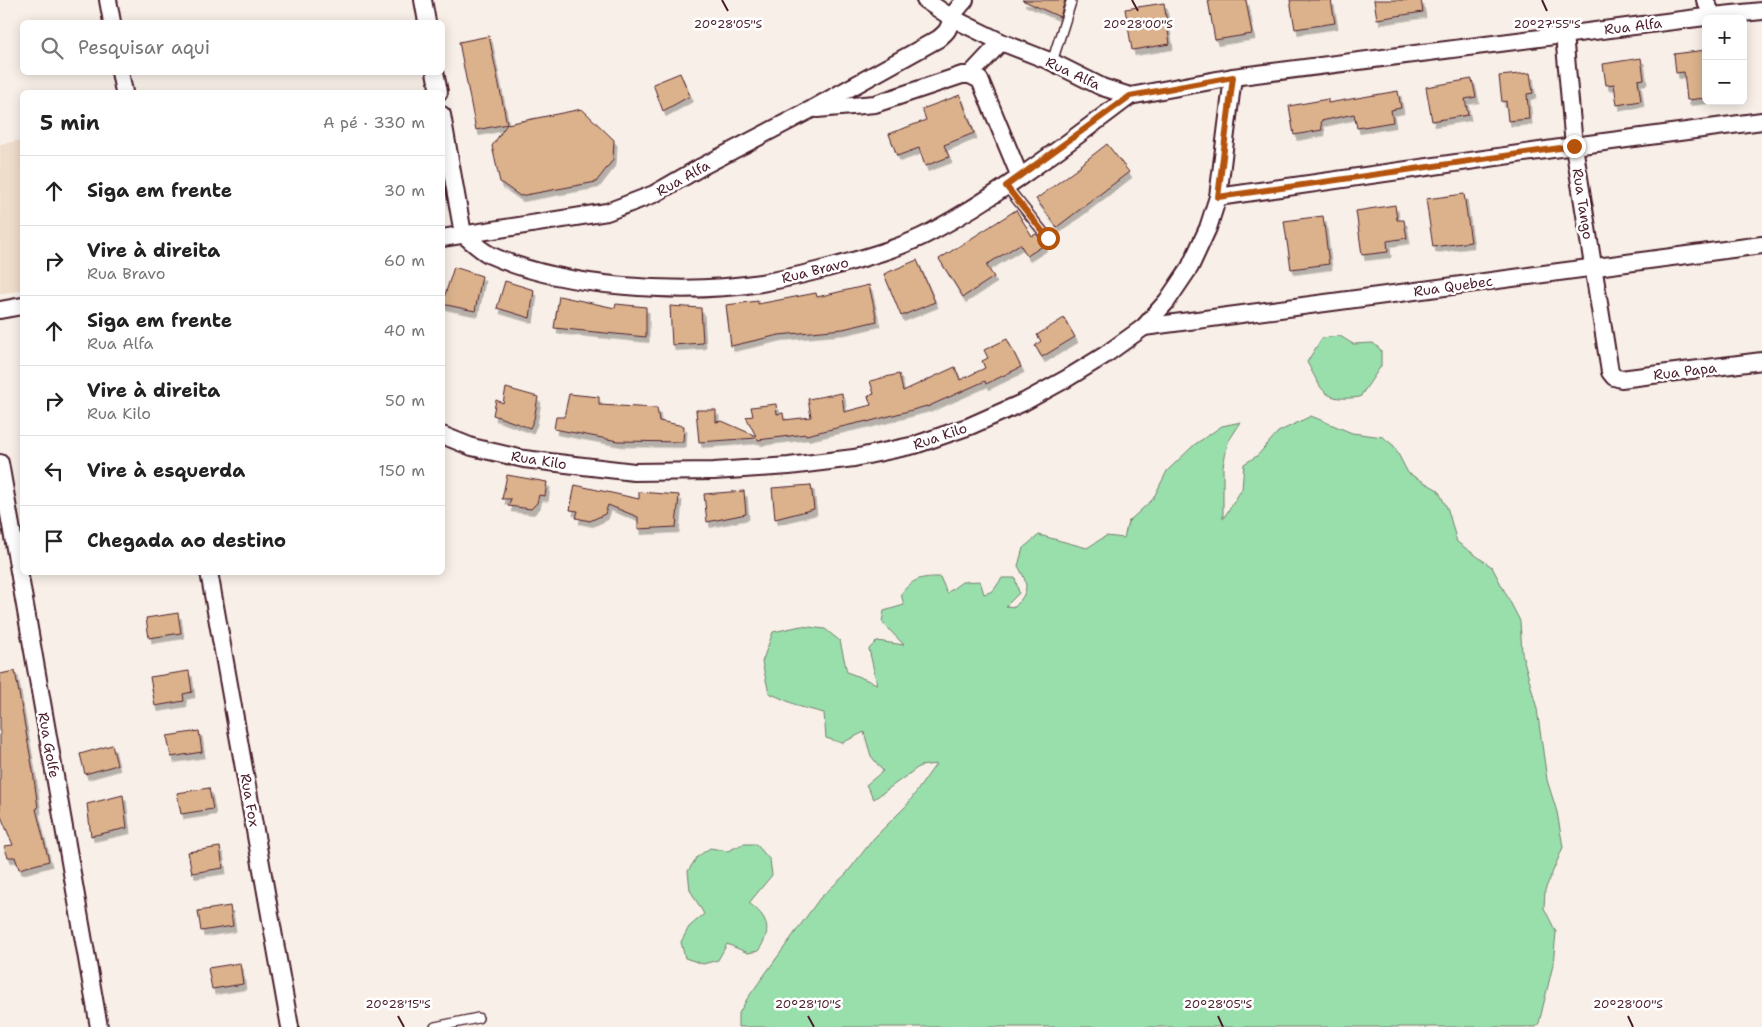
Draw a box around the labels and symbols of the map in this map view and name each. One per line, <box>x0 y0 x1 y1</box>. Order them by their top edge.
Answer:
street label: Rua Alfa <box>1603 13 1663 38</box>
text: 20°28'05"S <box>694 16 763 32</box>
text: 20°28'00"S <box>1103 16 1173 32</box>
text: 20°27'55"S <box>1513 16 1581 32</box>
street label: Rua Alfa <box>1043 53 1103 94</box>
route end <box>1563 135 1586 158</box>
street label: Rua Alfa <box>653 156 713 200</box>
street label: Rua Tango <box>1568 167 1598 241</box>
route start <box>1037 227 1060 250</box>
street label: Rua Bravo <box>780 253 850 287</box>
street label: Rua Quebec <box>1412 272 1494 300</box>
street label: Rua Papa <box>1652 358 1718 384</box>
street label: Rua Kilo <box>911 418 969 454</box>
street label: Rua Kilo <box>510 447 568 473</box>
street label: Rua Golfe <box>34 711 64 779</box>
street label: Rua Fox <box>236 772 264 828</box>
text: 20°28'15"S <box>365 996 431 1012</box>
text: 20°28'10"S <box>775 996 842 1012</box>
text: 20°28'05"S <box>1184 996 1253 1012</box>
text: 20°28'00"S <box>1593 996 1663 1012</box>

